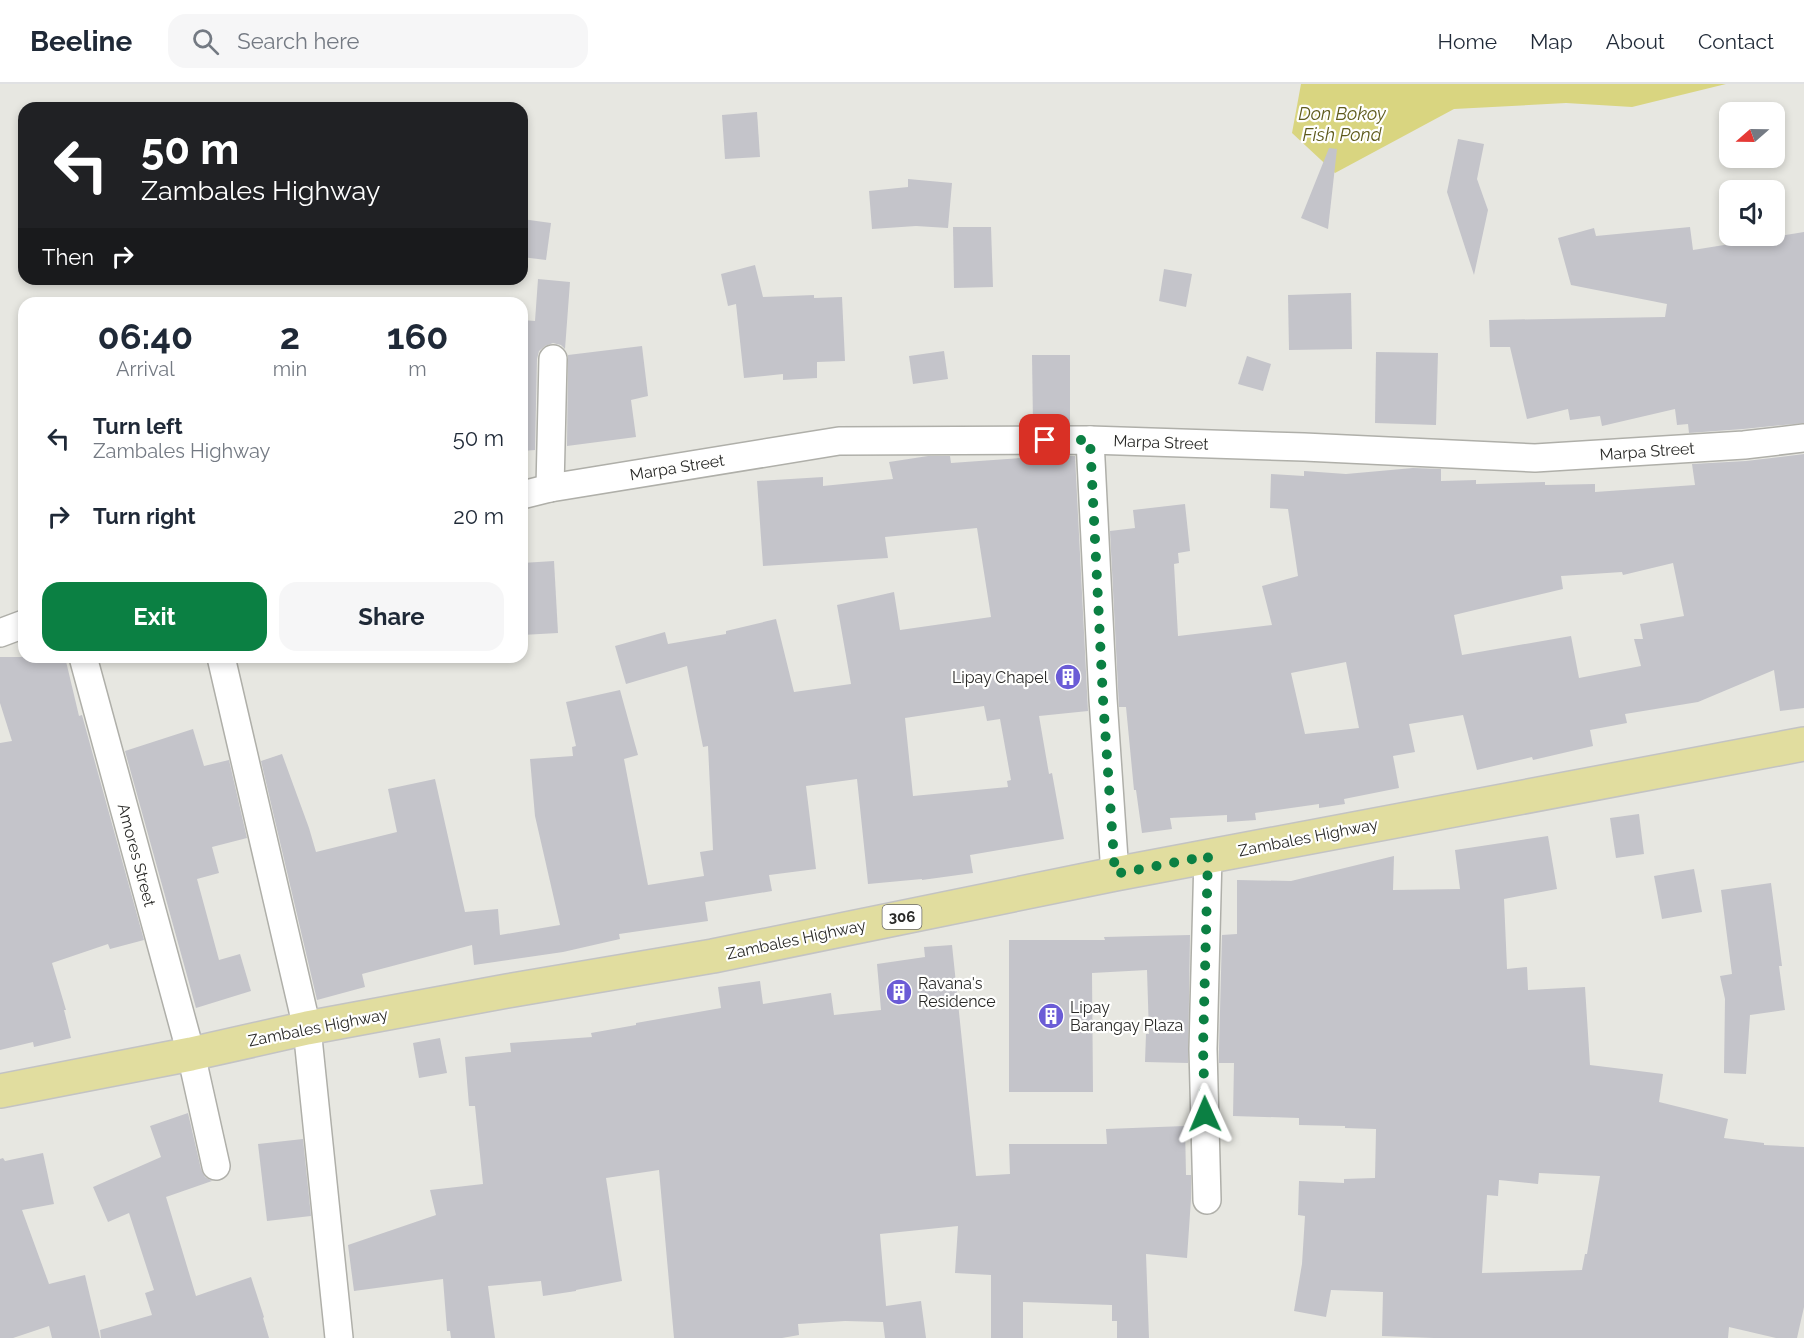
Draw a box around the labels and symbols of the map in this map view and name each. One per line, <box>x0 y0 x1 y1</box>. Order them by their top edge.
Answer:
north arrow <box>1719 102 1785 168</box>
water label: Don Bokoy Fish Pond <box>1298 103 1387 145</box>
pin <box>1019 414 1070 465</box>
street label: Marpa Street <box>1113 431 1210 454</box>
street label: Marpa Street <box>1599 439 1696 464</box>
street label: Marpa Street <box>629 451 726 484</box>
building icon: Lipay Chapel <box>1053 662 1083 692</box>
place label: Lipay Chapel <box>952 668 1049 687</box>
street label: Amores Street <box>114 801 160 909</box>
street label: Zambales Highway <box>1237 815 1380 860</box>
road number: 306 <box>882 905 922 929</box>
street label: Zambales Highway <box>725 915 868 964</box>
place label: Ravana's Residence <box>918 974 996 1011</box>
building icon: Ravana's Residence <box>884 977 914 1007</box>
place label: Lipay Barangay Plaza <box>1070 998 1183 1035</box>
building icon: Lipay Barangay Plaza <box>1036 1001 1066 1031</box>
street label: Zambales Highway <box>247 1005 390 1050</box>
position arrow <box>1173 1082 1237 1146</box>

